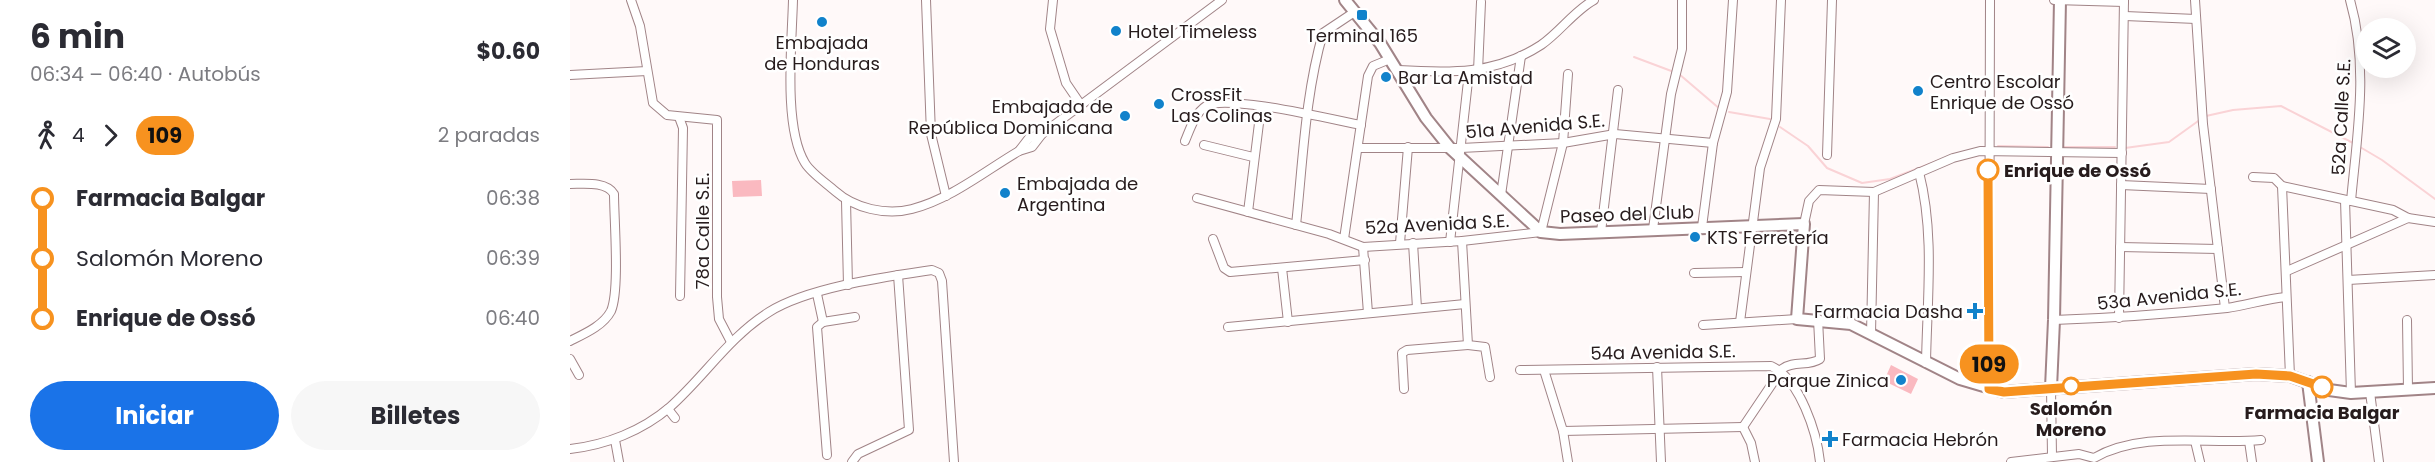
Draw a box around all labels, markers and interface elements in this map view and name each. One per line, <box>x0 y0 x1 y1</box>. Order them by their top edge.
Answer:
marker: Terminal 165 <box>1355 8 1369 22</box>
text: 6 min <box>30 13 125 60</box>
marker: Embajada de Honduras <box>815 15 829 29</box>
map controls <box>2356 18 2416 78</box>
button: layers <box>2356 18 2416 78</box>
place label: Hotel Timeless <box>1128 19 1257 44</box>
place label: Terminal 165 <box>1306 23 1418 48</box>
marker: Hotel Timeless <box>1109 24 1123 38</box>
place label: Embajada de Honduras <box>764 30 880 76</box>
text: $0.60 <box>477 36 540 67</box>
street label: 52a Calle S.E. <box>2325 58 2357 176</box>
text: 06:34 – 06:40 · Autobús <box>30 60 261 88</box>
place label: Bar La Amistad <box>1398 65 1533 90</box>
place label: Centro Escolar Enrique de Ossó <box>1930 69 2074 115</box>
marker: Bar La Amistad <box>1379 70 1393 84</box>
place label: CrossFit Las Colinas <box>1171 82 1273 128</box>
marker: Centro Escolar Enrique de Ossó <box>1911 84 1925 98</box>
place label: Embajada de República Dominicana <box>908 94 1113 140</box>
marker: CrossFit Las Colinas <box>1152 97 1166 111</box>
street label: 51a Avenida S.E. <box>1464 107 1606 145</box>
marker: Embajada de República Dominicana <box>1118 109 1132 123</box>
icon: walk <box>30 119 63 152</box>
icon: forward <box>94 119 127 152</box>
text: 4 <box>72 121 85 149</box>
text: 109 <box>148 121 182 150</box>
text: 2 paradas <box>438 121 540 149</box>
place label: Enrique de Ossó <box>2004 158 2151 183</box>
marker: Enrique de Ossó <box>1977 159 1999 181</box>
place label: Embajada de Argentina <box>1017 171 1138 217</box>
street label: 78a Calle S.E. <box>690 173 715 289</box>
text: Farmacia Balgar <box>76 183 265 214</box>
text: 06:38 <box>486 184 540 212</box>
marker: Embajada de Argentina <box>998 186 1012 200</box>
street label: Paseo del Club <box>1560 199 1694 229</box>
street label: 52a Avenida S.E. <box>1364 208 1510 240</box>
place label: KTS Ferretería <box>1707 225 1829 250</box>
marker: KTS Ferretería <box>1688 230 1702 244</box>
text: Salomón Moreno <box>76 243 263 274</box>
text: 06:39 <box>486 244 540 272</box>
street label: 53a Avenida S.E. <box>2096 276 2242 316</box>
place label: Farmacia Dasha <box>1814 299 1963 324</box>
text: Enrique de Ossó <box>76 303 256 334</box>
text: 06:40 <box>485 304 540 332</box>
marker: Farmacia Dasha <box>1968 304 1982 318</box>
street label: 54a Avenida S.E. <box>1590 338 1736 366</box>
line badge: 109 <box>1954 344 2024 384</box>
text: 109 <box>1972 350 2006 379</box>
place label: Parque Zinica <box>1767 368 1889 393</box>
marker: Parque Zinica <box>1894 373 1908 387</box>
marker: Farmacia Balgar <box>2311 376 2333 398</box>
marker: Salomón Moreno <box>2062 377 2080 395</box>
button: Iniciar <box>30 381 279 450</box>
button: Billetes <box>291 381 540 450</box>
place label: Salomón Moreno <box>2030 396 2112 442</box>
place label: Farmacia Balgar <box>2245 400 2400 425</box>
place label: Farmacia Hebrón <box>1842 427 1999 452</box>
marker: Farmacia Hebrón <box>1823 432 1837 446</box>

